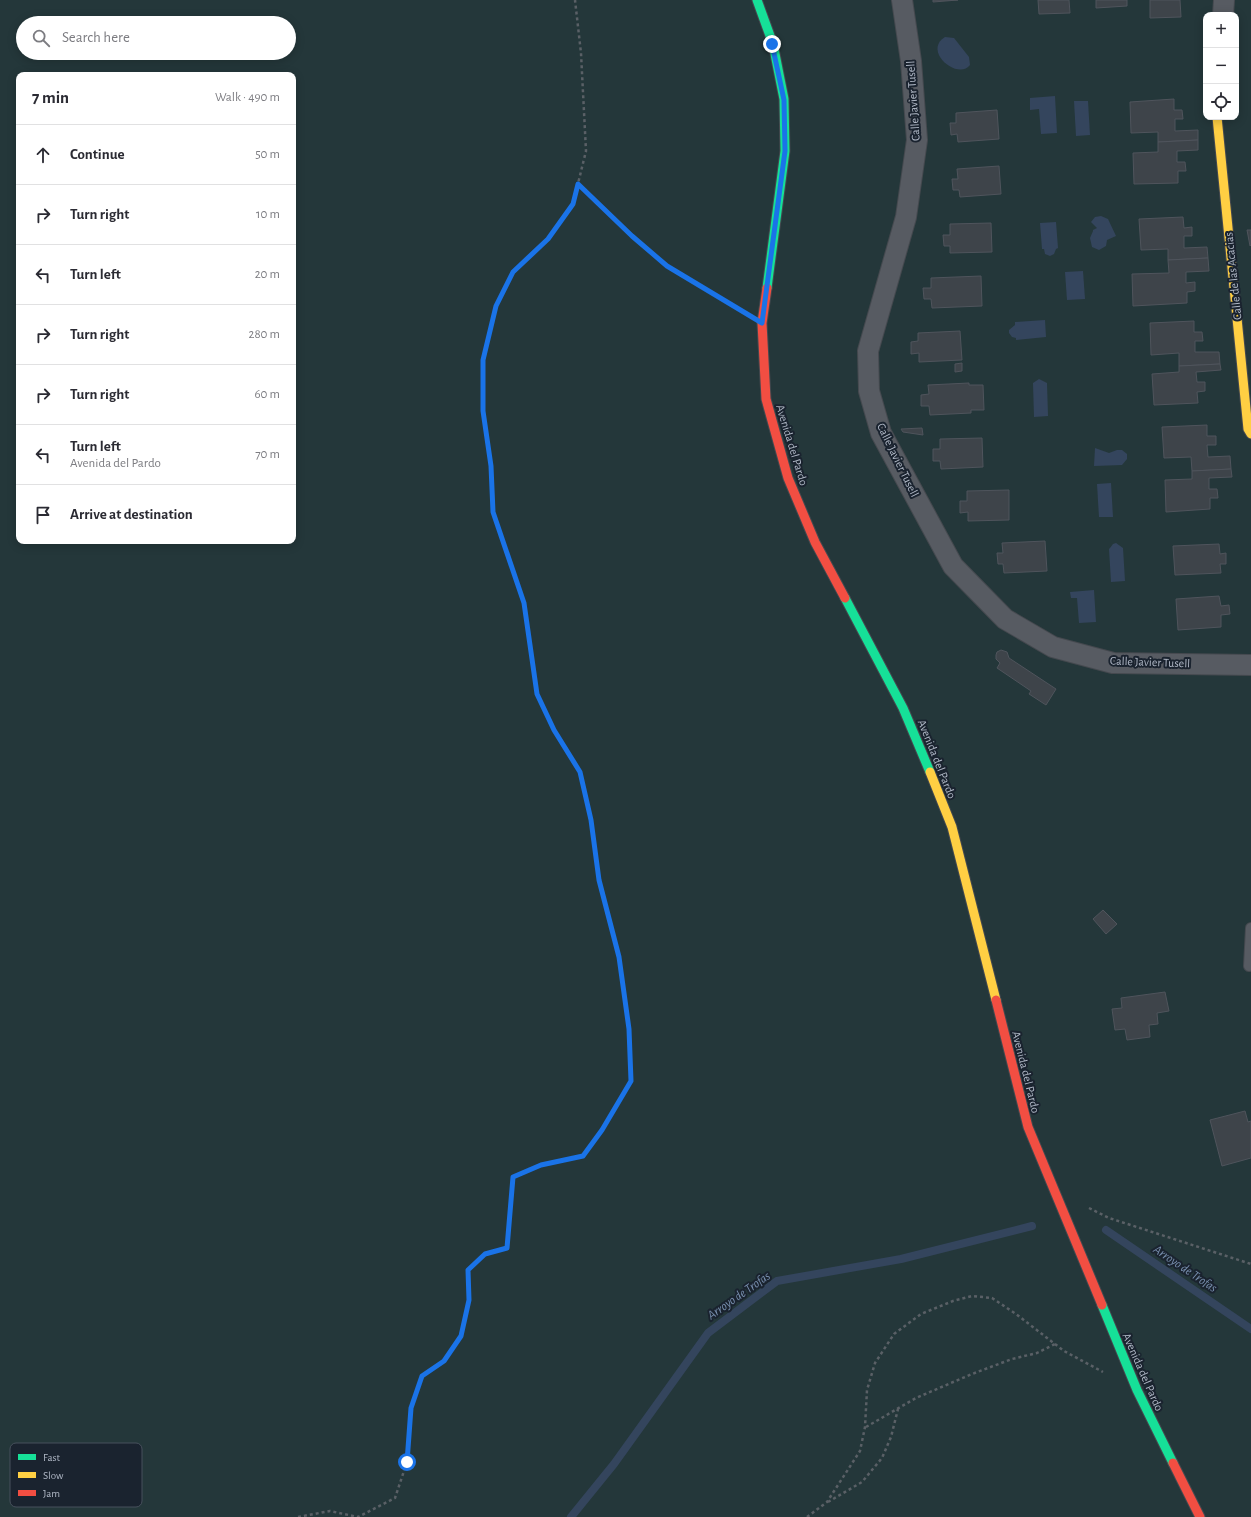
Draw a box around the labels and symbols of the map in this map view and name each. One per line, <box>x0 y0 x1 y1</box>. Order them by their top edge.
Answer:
route end <box>763 35 781 53</box>
street label: Calle Javier Tusell <box>904 60 922 142</box>
street label: Calle de las Acacias <box>1222 232 1244 320</box>
street label: Avenida del Pardo <box>774 403 810 487</box>
street label: Calle Javier Tusell <box>875 421 921 499</box>
street label: Calle Javier Tusell <box>1110 655 1190 669</box>
street label: Avenida del Pardo <box>916 718 958 800</box>
street label: Avenida del Pardo <box>1010 1030 1042 1114</box>
water label: Arroyo de Trofas <box>1150 1243 1219 1295</box>
water label: Arroyo de Trofas <box>704 1270 773 1323</box>
street label: Avenida del Pardo <box>1120 1331 1166 1413</box>
legend <box>10 1443 142 1507</box>
text: Fast <box>43 1452 61 1463</box>
route start <box>398 1453 416 1471</box>
text: Slow <box>43 1470 64 1481</box>
text: Jam <box>43 1488 60 1499</box>

